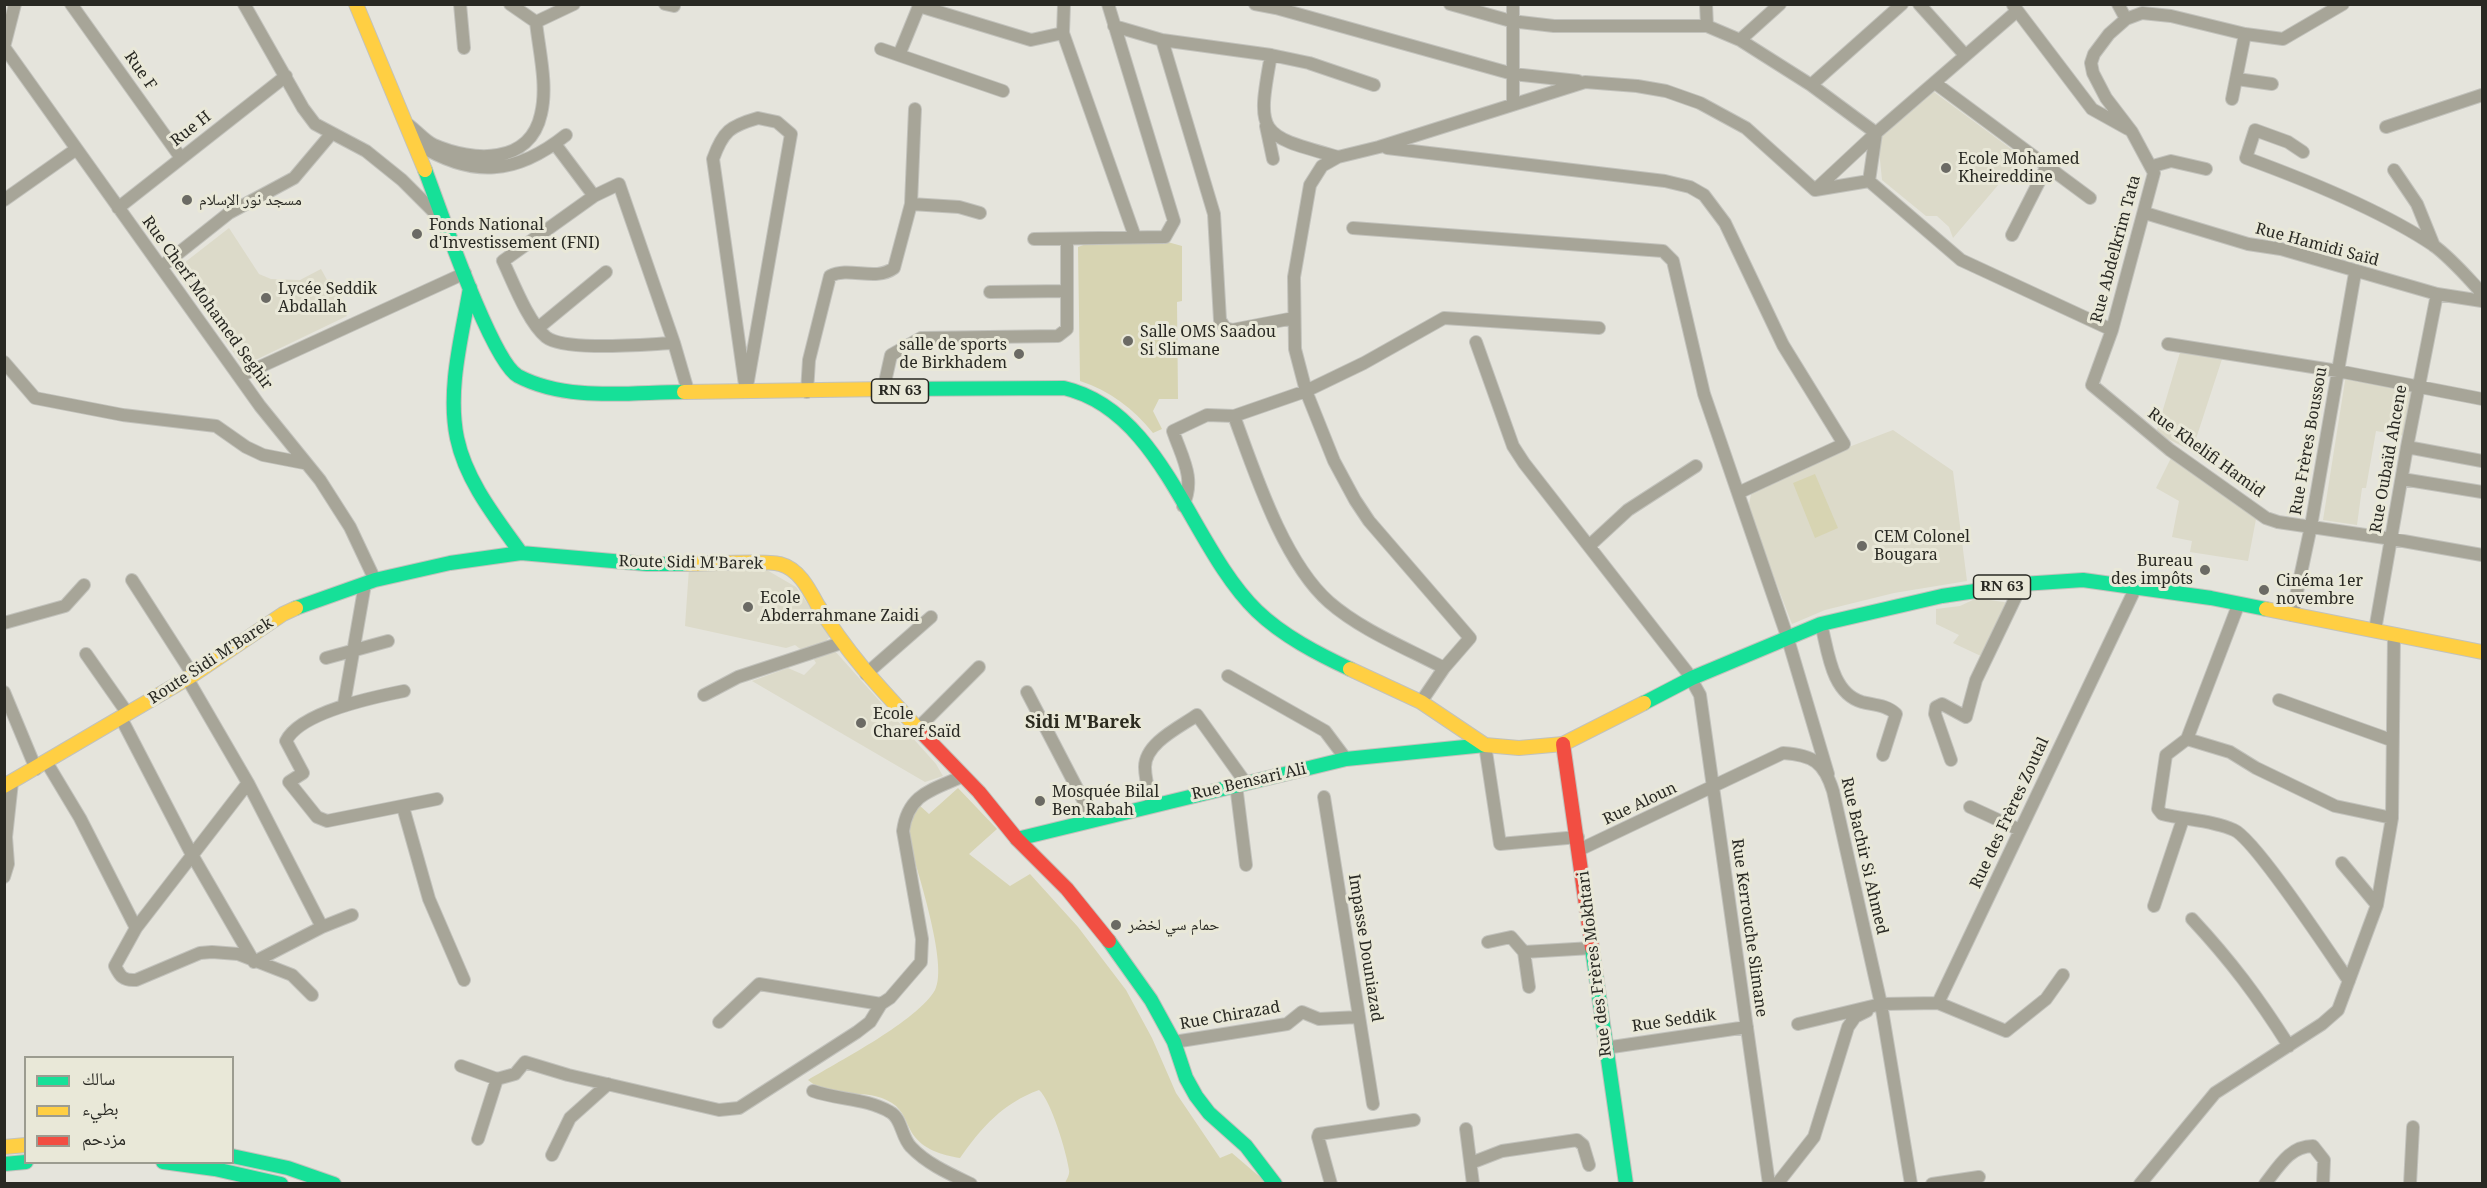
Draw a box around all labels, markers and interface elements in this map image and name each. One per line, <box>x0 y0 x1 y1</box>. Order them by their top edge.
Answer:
street label: Rue F <box>120 48 160 94</box>
street label: Rue H <box>167 107 215 151</box>
place label: Ecole Mohamed Kheireddine <box>1958 149 2080 187</box>
marker: Ecole Mohamed Kheireddine <box>1939 161 1953 175</box>
street label: Rue Abdelkrim Tata <box>2087 173 2145 325</box>
place label: مسجد نور الإسلام <box>199 190 302 210</box>
marker: مسجد نور الإسلام <box>180 193 194 207</box>
street label: Rue Cherf Mohamed Seghir <box>138 213 276 393</box>
place label: Fonds National d'Investissement (FNI) <box>429 215 600 253</box>
street label: Rue Hamidi Saïd <box>2253 219 2381 271</box>
marker: Fonds National d'Investissement (FNI) <box>410 227 424 241</box>
place label: Lycée Seddik Abdallah <box>278 279 377 317</box>
marker: Lycée Seddik Abdallah <box>259 291 273 305</box>
place label: Salle OMS Saadou Si Slimane <box>1140 322 1276 360</box>
marker: Salle OMS Saadou Si Slimane <box>1121 334 1135 348</box>
place label: salle de sports de Birkhadem <box>899 335 1007 373</box>
marker: salle de sports de Birkhadem <box>1012 347 1026 361</box>
street label: Rue Frères Boussou <box>2287 365 2331 517</box>
road number: RN 63 <box>872 379 928 403</box>
street label: Rue Oubaïd Ahcene <box>2367 383 2411 535</box>
street label: Rue Khelifi Hamid <box>2144 404 2268 502</box>
place label: CEM Colonel Bougara <box>1874 527 1970 565</box>
marker: CEM Colonel Bougara <box>1855 539 1869 553</box>
place label: Bureau des impôts <box>2111 551 2193 589</box>
street label: Route Sidi M'Barek <box>619 552 763 574</box>
marker: Bureau des impôts <box>2198 563 2212 577</box>
place label: Cinéma 1er novembre <box>2276 571 2363 609</box>
road number: RN 63 <box>1974 575 2030 599</box>
marker: Cinéma 1er novembre <box>2257 583 2271 597</box>
place label: Ecole Abderrahmane Zaidi <box>760 588 919 626</box>
marker: Ecole Abderrahmane Zaidi <box>741 600 755 614</box>
street label: Route Sidi M'Barek <box>145 614 277 708</box>
place label: Ecole Charef Saïd <box>873 704 961 742</box>
district label: Sidi M'Barek <box>1025 712 1141 734</box>
marker: Ecole Charef Saïd <box>854 716 868 730</box>
street label: Rue des Frères Zoutal <box>1967 734 2053 892</box>
street label: Rue Bensari Ali <box>1190 759 1308 805</box>
street label: Rue Bachir Si Ahmed <box>1837 776 1891 936</box>
street label: Rue Aloun <box>1600 779 1680 829</box>
place label: Mosquée Bilal Ben Rabah <box>1052 782 1159 820</box>
marker: Mosquée Bilal Ben Rabah <box>1033 794 1047 808</box>
street label: Rue Kerrouche Slimane <box>1727 838 1771 1018</box>
street label: Rue des Frères Mokhtari <box>1574 870 1616 1058</box>
street label: Impasse Douniazad <box>1344 873 1386 1023</box>
place label: حمام سي لخضر <box>1128 915 1219 935</box>
marker: حمام سي لخضر <box>1109 918 1123 932</box>
street label: Rue Chirazad <box>1178 998 1282 1034</box>
street label: Rue Seddik <box>1631 1006 1717 1036</box>
legend <box>24 1056 234 1164</box>
text: سالك <box>82 1066 115 1090</box>
text: بطيء <box>82 1096 119 1120</box>
text: مزدحم <box>82 1126 126 1150</box>

